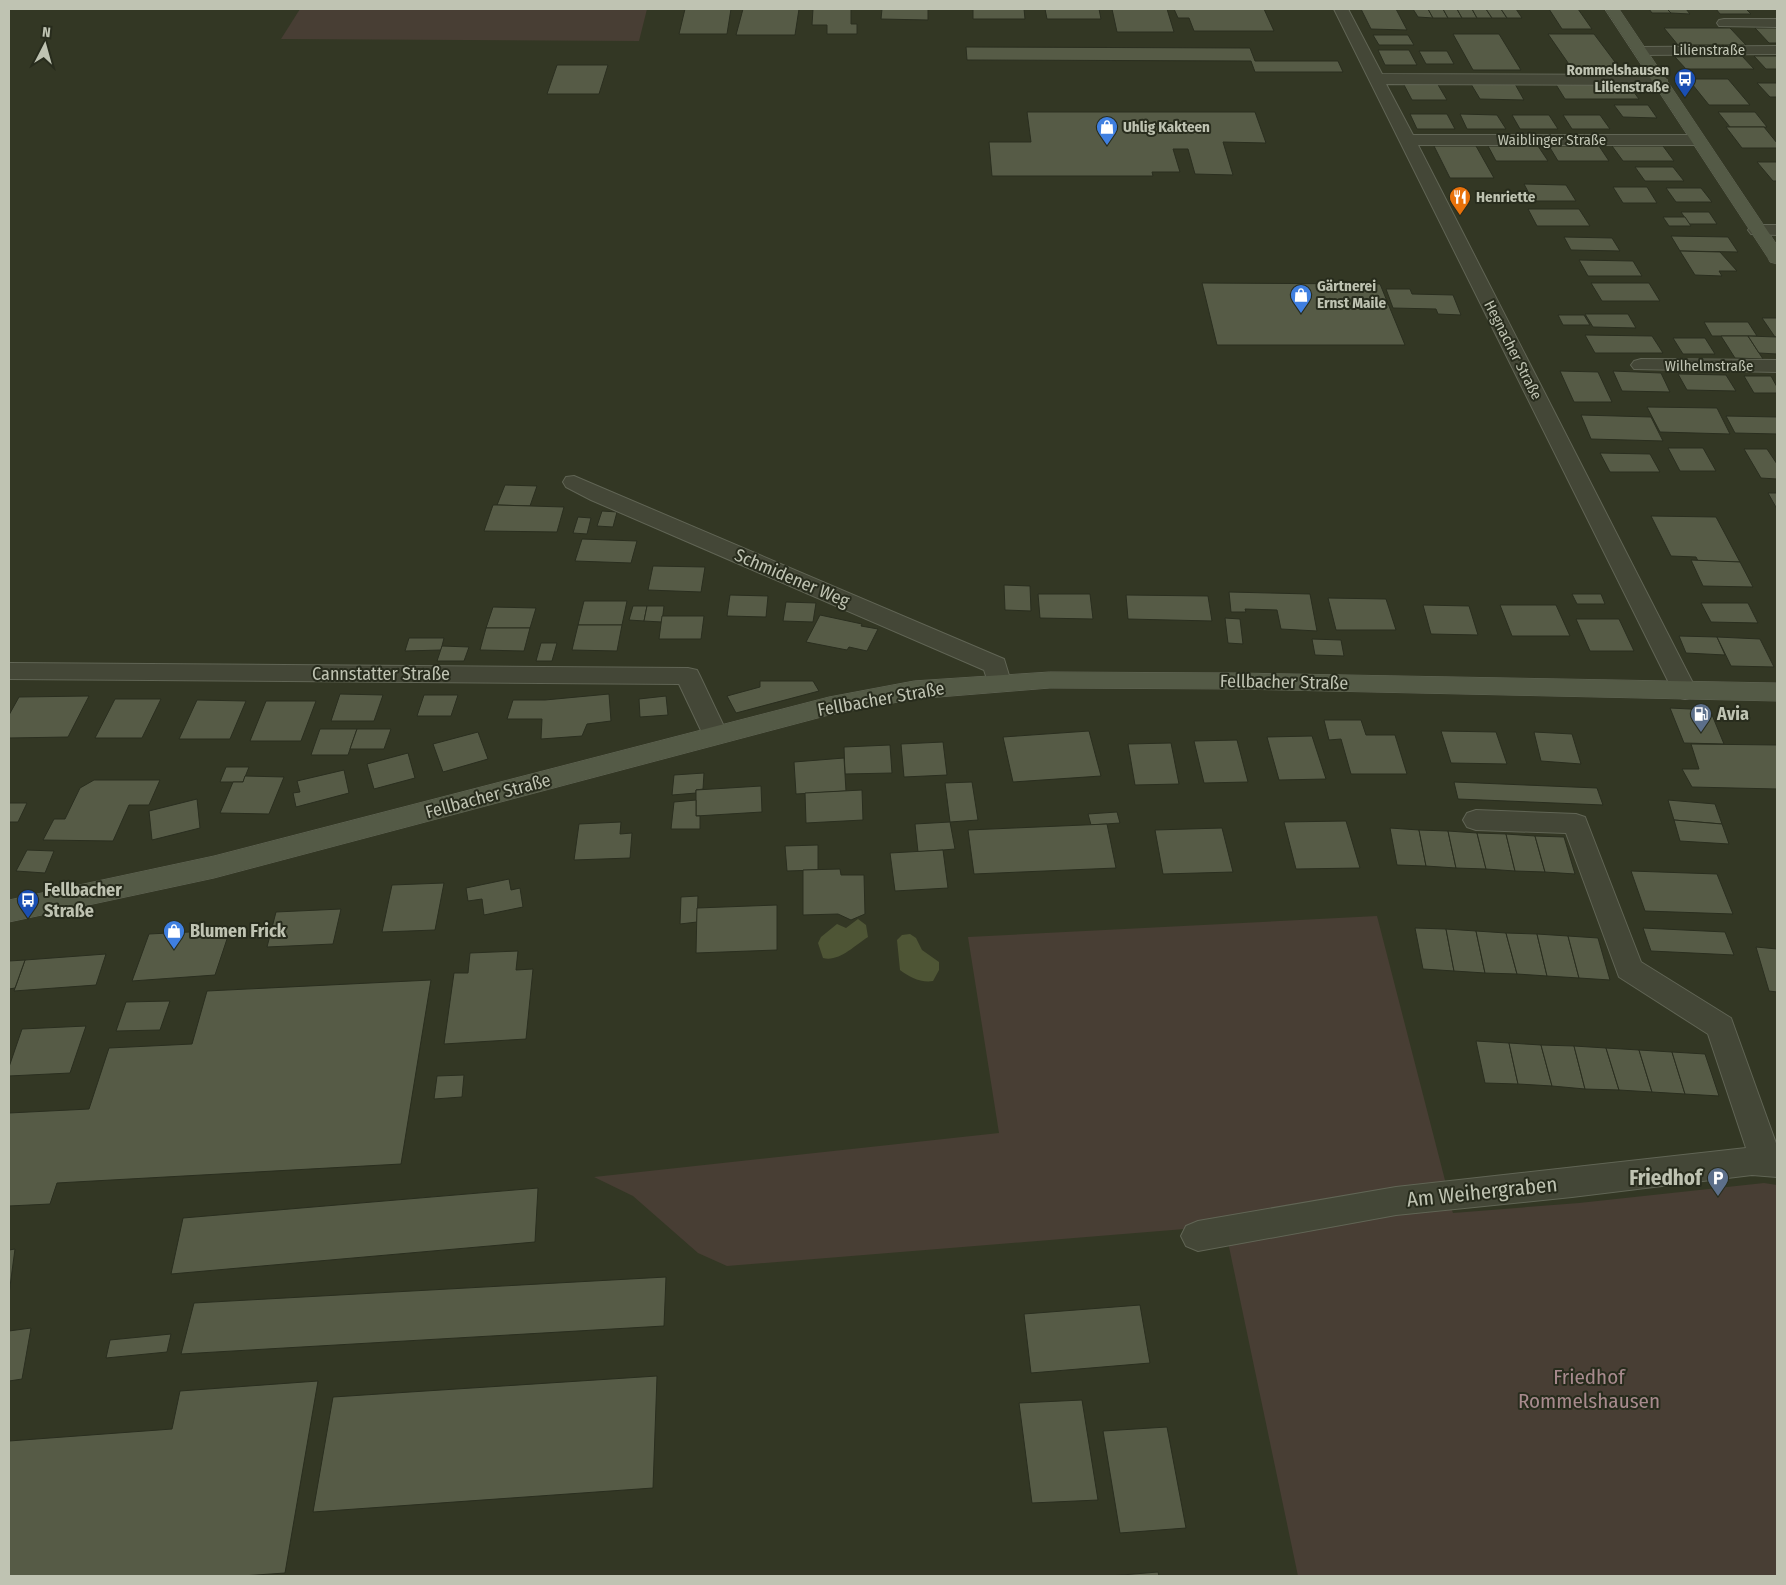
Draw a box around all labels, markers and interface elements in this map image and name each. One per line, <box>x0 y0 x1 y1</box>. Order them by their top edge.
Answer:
north arrow <box>20 20 70 70</box>
text: N <box>41 24 51 41</box>
street label: Lilienstraße <box>1673 41 1745 59</box>
place label: Rommelshausen Lilienstraße <box>1566 61 1669 96</box>
bus stop icon: Rommelshausen Lilienstraße <box>1673 67 1697 98</box>
shop icon: Uhlig Kakteen <box>1095 115 1119 146</box>
place label: Uhlig Kakteen <box>1123 118 1210 136</box>
street label: Waiblinger Straße <box>1498 131 1606 149</box>
restaurant icon: Henriette <box>1448 185 1472 216</box>
place label: Henriette <box>1476 188 1536 206</box>
place label: Gärtnerei Ernst Maile <box>1317 277 1386 312</box>
shop icon: Gärtnerei Ernst Maile <box>1289 283 1313 314</box>
street label: Hegnacher Straße <box>1480 297 1546 403</box>
street label: Wilhelmstraße <box>1665 357 1753 375</box>
street label: Schmidener Weg <box>731 544 853 612</box>
street label: Cannstatter Straße <box>312 663 450 685</box>
street label: Fellbacher Straße <box>1220 670 1348 694</box>
street label: Fellbacher Straße <box>816 677 946 721</box>
fuel station icon: Avia <box>1689 702 1713 733</box>
place label: Avia <box>1716 703 1749 725</box>
street label: Fellbacher Straße <box>423 769 553 823</box>
place label: Fellbacher Straße <box>44 879 122 922</box>
bus stop icon: Fellbacher Straße <box>16 888 40 919</box>
shop icon: Blumen Frick <box>162 919 186 950</box>
place label: Blumen Frick <box>190 920 287 942</box>
place label: Friedhof <box>1629 1165 1704 1191</box>
parking icon: Friedhof <box>1706 1166 1730 1197</box>
street label: Am Weihergraben <box>1405 1171 1559 1213</box>
park label: Friedhof Rommelshausen <box>1518 1364 1660 1414</box>

